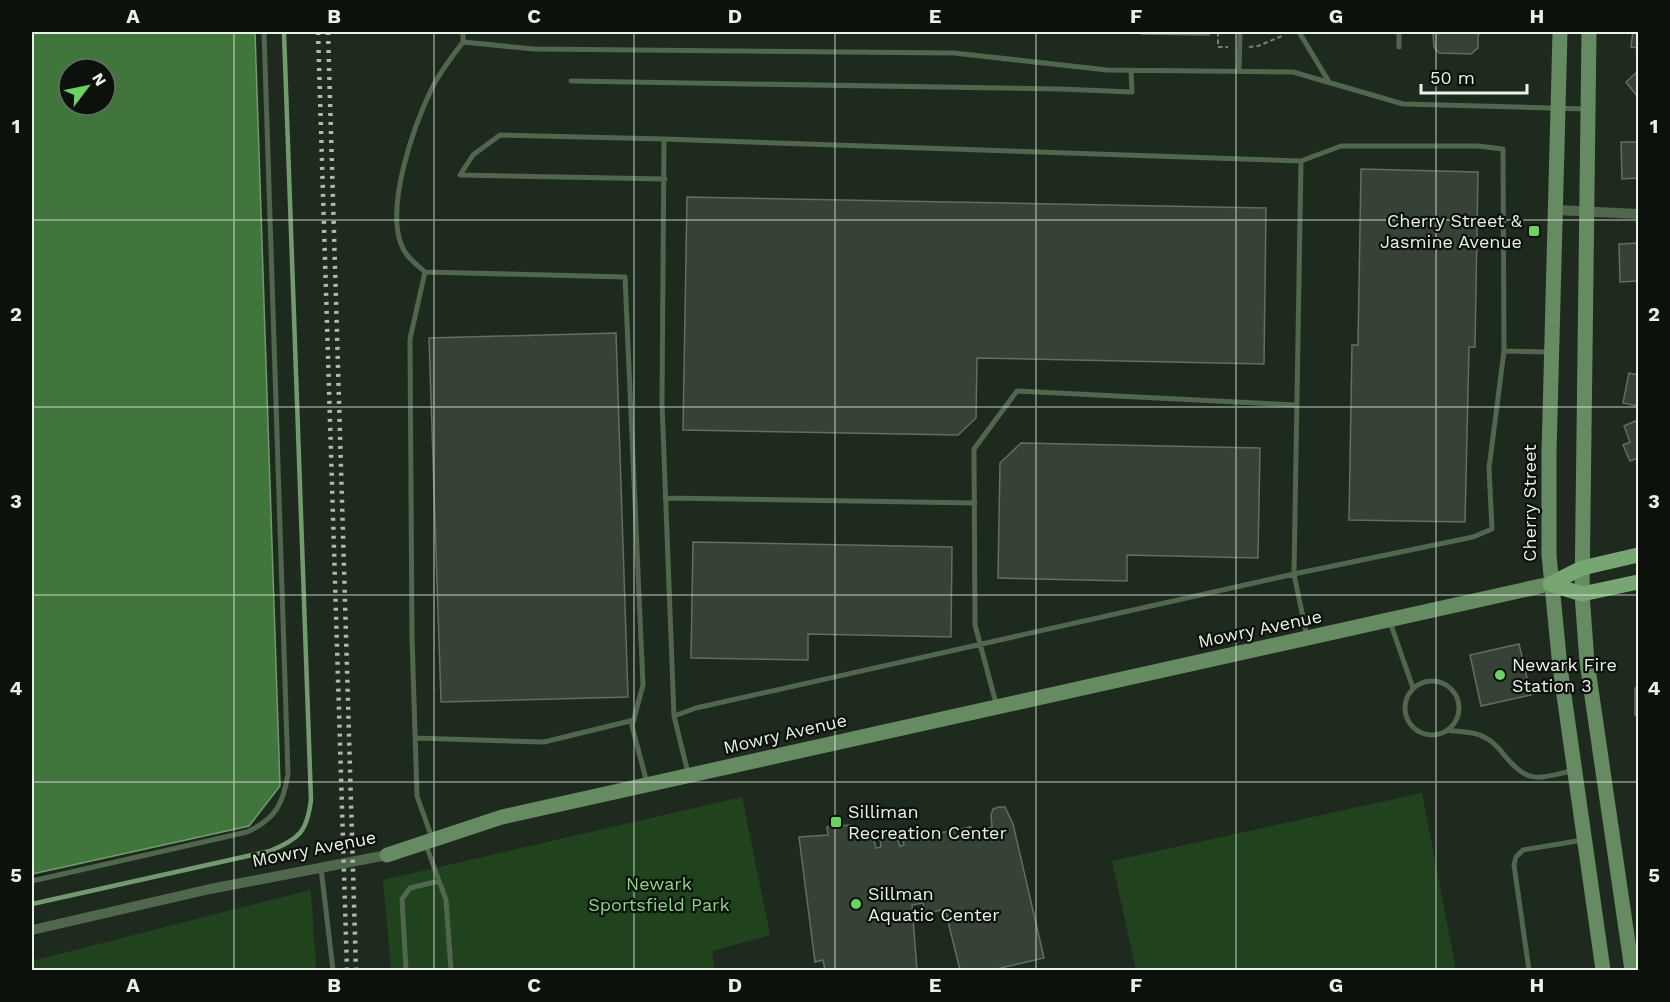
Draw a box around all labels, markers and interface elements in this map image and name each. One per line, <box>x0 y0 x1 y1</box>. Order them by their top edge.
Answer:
text: A <box>126 4 140 28</box>
text: B <box>327 4 341 28</box>
text: C <box>527 4 541 28</box>
text: D <box>728 4 742 28</box>
text: E <box>929 4 941 28</box>
text: F <box>1130 4 1142 28</box>
text: G <box>1329 4 1343 28</box>
text: H <box>1530 4 1544 28</box>
north arrow <box>57 57 117 117</box>
scale bar <box>1421 57 1528 95</box>
text: 50 m <box>1430 67 1475 88</box>
text: N <box>88 69 110 89</box>
text: 1 <box>12 114 20 138</box>
text: 1 <box>1650 114 1658 138</box>
place label: Cherry Street & Jasmine Avenue <box>1380 210 1523 252</box>
marker: Cherry Street & Jasmine Avenue <box>1527 224 1541 238</box>
text: 2 <box>10 302 22 326</box>
text: 2 <box>1648 302 1660 326</box>
street label: Cherry Street <box>1519 444 1540 562</box>
text: 3 <box>10 489 22 513</box>
text: 3 <box>1648 489 1660 513</box>
street label: Mowry Avenue <box>1196 605 1324 652</box>
place label: Newark Fire Station 3 <box>1512 654 1617 696</box>
marker: Newark Fire Station 3 <box>1493 668 1507 682</box>
text: 4 <box>10 676 23 700</box>
text: 4 <box>1648 676 1661 700</box>
street label: Mowry Avenue <box>721 709 849 758</box>
place label: Silliman Recreation Center <box>848 801 1007 843</box>
marker: Silliman Recreation Center <box>829 815 843 829</box>
street label: Mowry Avenue <box>250 826 378 871</box>
text: 5 <box>10 863 22 887</box>
text: 5 <box>1648 863 1660 887</box>
park label: Newark Sportsfield Park <box>588 873 730 915</box>
place label: Sillman Aquatic Center <box>868 883 1000 925</box>
marker: Sillman Aquatic Center <box>849 897 863 911</box>
text: A <box>126 973 140 997</box>
text: B <box>327 973 341 997</box>
text: C <box>527 973 541 997</box>
text: D <box>728 973 742 997</box>
text: E <box>929 973 941 997</box>
text: F <box>1130 973 1142 997</box>
text: G <box>1329 973 1343 997</box>
text: H <box>1530 973 1544 997</box>

